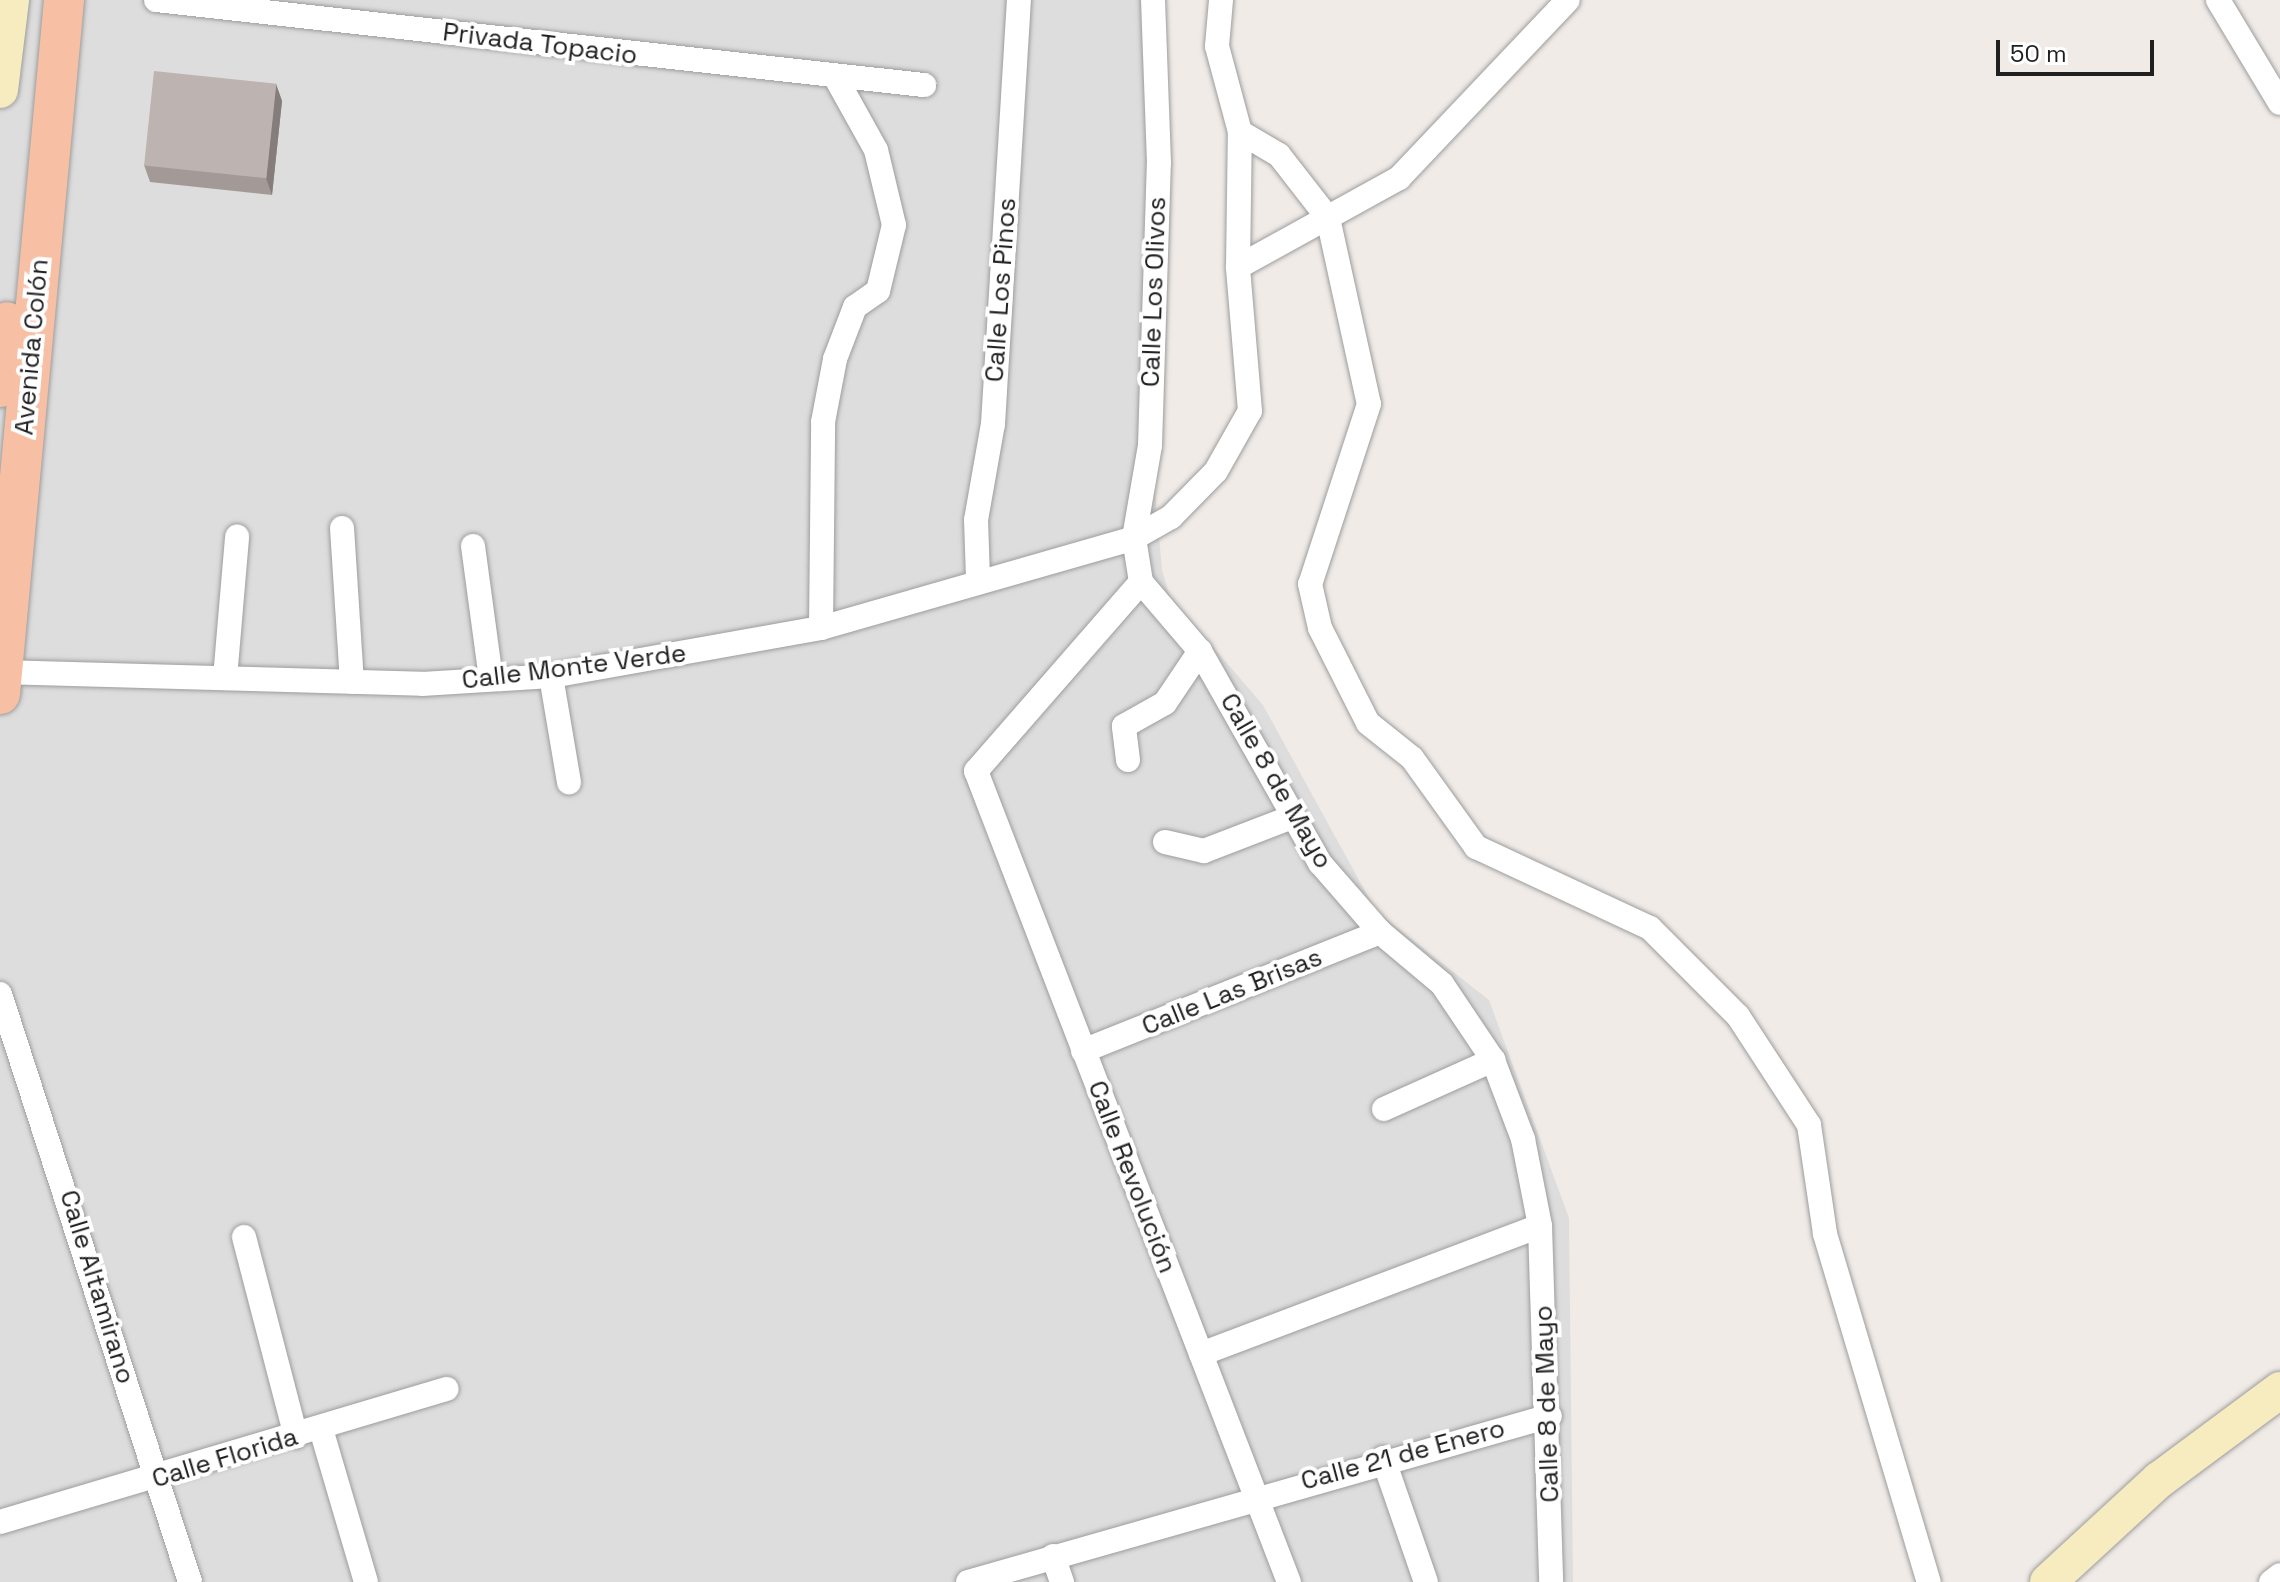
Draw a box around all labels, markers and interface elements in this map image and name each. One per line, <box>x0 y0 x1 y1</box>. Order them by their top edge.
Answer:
street label: Privada Topacio <box>441 17 639 71</box>
scale bar <box>2000 24 2158 74</box>
text: 50 m <box>2010 38 2067 69</box>
street label: Calle Los Olivos <box>1135 196 1173 388</box>
street label: Calle Los Pinos <box>979 197 1023 383</box>
street label: Avenida Colón <box>9 258 55 436</box>
street label: Calle Monte Verde <box>460 638 688 696</box>
street label: Calle 8 de Mayo <box>1213 688 1339 874</box>
street label: Calle Las Brisas <box>1137 942 1327 1042</box>
street label: Calle Revolución <box>1081 1076 1183 1278</box>
street label: Calle Altamirano <box>53 1186 141 1388</box>
street label: Calle 8 de Mayo <box>1528 1305 1566 1503</box>
street label: Calle 21 de Enero <box>1298 1413 1508 1497</box>
street label: Calle Florida <box>148 1421 302 1495</box>

